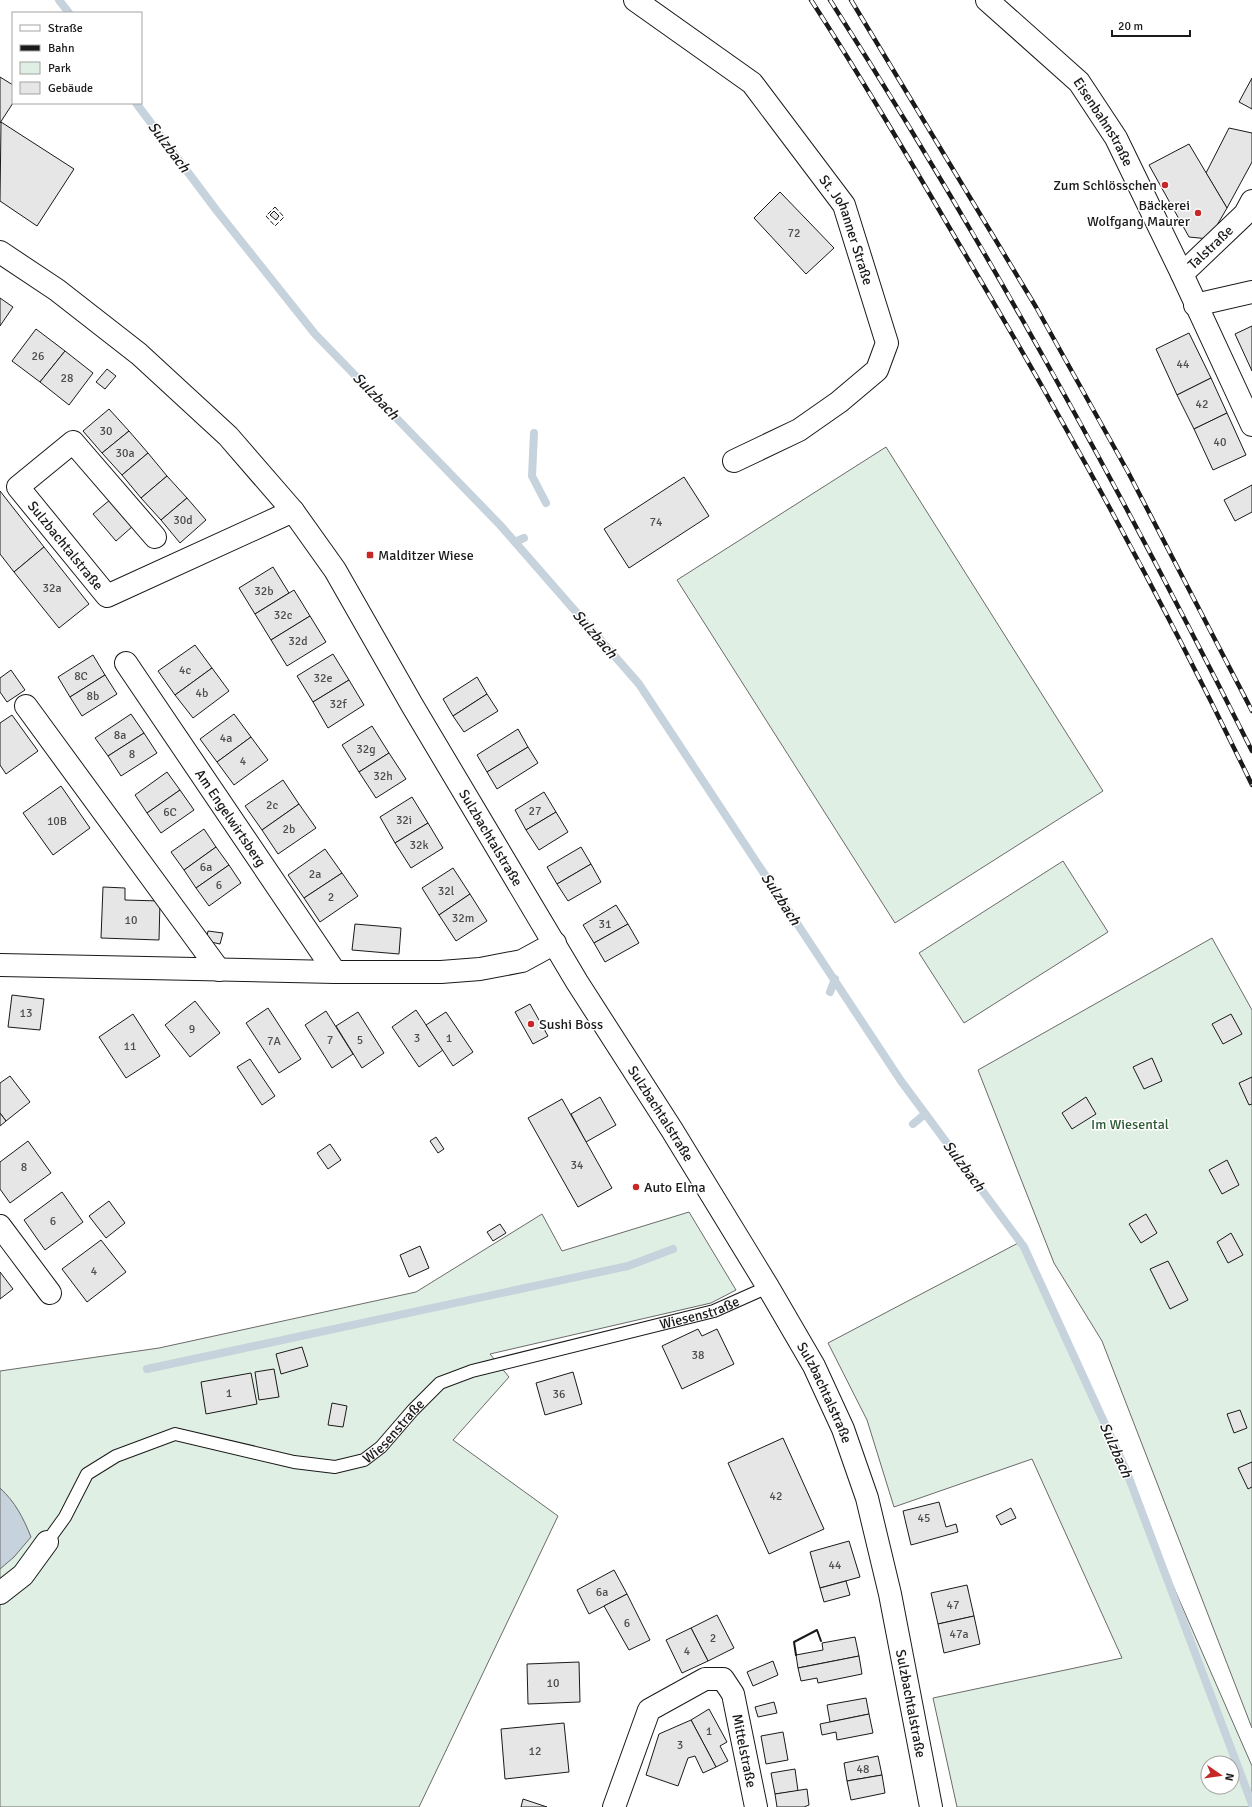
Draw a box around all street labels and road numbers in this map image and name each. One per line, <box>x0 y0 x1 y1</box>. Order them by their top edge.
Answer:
street label: Eisenbahnstraße <box>1069 74 1136 169</box>
street label: St. Johanner Straße <box>815 172 876 287</box>
street label: Talstraße <box>1184 222 1237 273</box>
street label: Sulzbachtalstraße <box>24 498 107 594</box>
street label: Am Engelwirtsberg <box>191 766 269 870</box>
street label: Sulzbachtalstraße <box>455 786 526 889</box>
street label: Sulzbachtalstraße <box>624 1063 697 1165</box>
street label: Wiesenstraße <box>658 1293 742 1333</box>
street label: Sulzbachtalstraße <box>793 1339 855 1445</box>
street label: Wiesenstraße <box>359 1396 428 1467</box>
street label: Sulzbachtalstraße <box>892 1648 929 1759</box>
street label: Mittelstraße <box>728 1712 760 1789</box>

